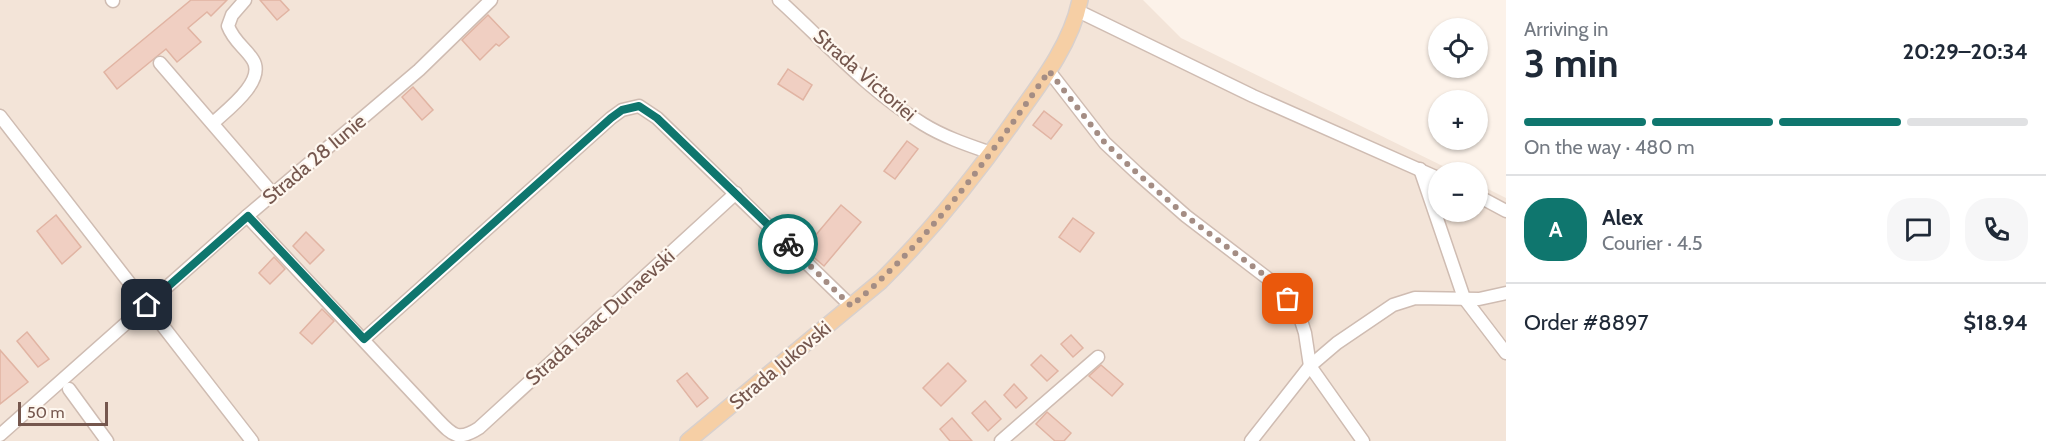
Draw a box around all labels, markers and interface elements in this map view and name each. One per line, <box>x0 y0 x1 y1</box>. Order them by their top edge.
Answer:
text: Arriving in <box>1524 17 1608 41</box>
map controls <box>1428 18 1488 222</box>
button: locate <box>1428 18 1488 78</box>
street label: Strada Victoriei <box>809 24 921 126</box>
text: 20:29–20:34 <box>1902 38 2028 65</box>
text: 3 min <box>1524 39 1619 87</box>
button: + <box>1428 90 1488 150</box>
street label: Strada 28 Iunie <box>258 109 370 209</box>
text: On the way · 480 m <box>1524 135 1694 159</box>
button: − <box>1428 162 1488 222</box>
button: chat <box>1887 198 1950 261</box>
button: phone <box>1965 198 2028 261</box>
text: Alex <box>1602 204 1643 231</box>
courier <box>758 214 818 274</box>
text: A <box>1549 216 1562 243</box>
icon: bike <box>772 228 805 261</box>
text: Courier · 4.5 <box>1602 231 1703 255</box>
street label: Strada Isaac Dunaevski <box>521 244 679 390</box>
pin <box>1262 273 1313 324</box>
pin <box>121 279 172 330</box>
icon: bag <box>1271 282 1304 315</box>
icon: home <box>130 288 163 321</box>
text: Order #8897 <box>1524 309 1649 336</box>
text: $18.94 <box>1963 309 2028 336</box>
street label: Strada Jukovski <box>724 316 836 414</box>
scale bar <box>18 399 108 426</box>
text: 50 m <box>27 403 64 422</box>

